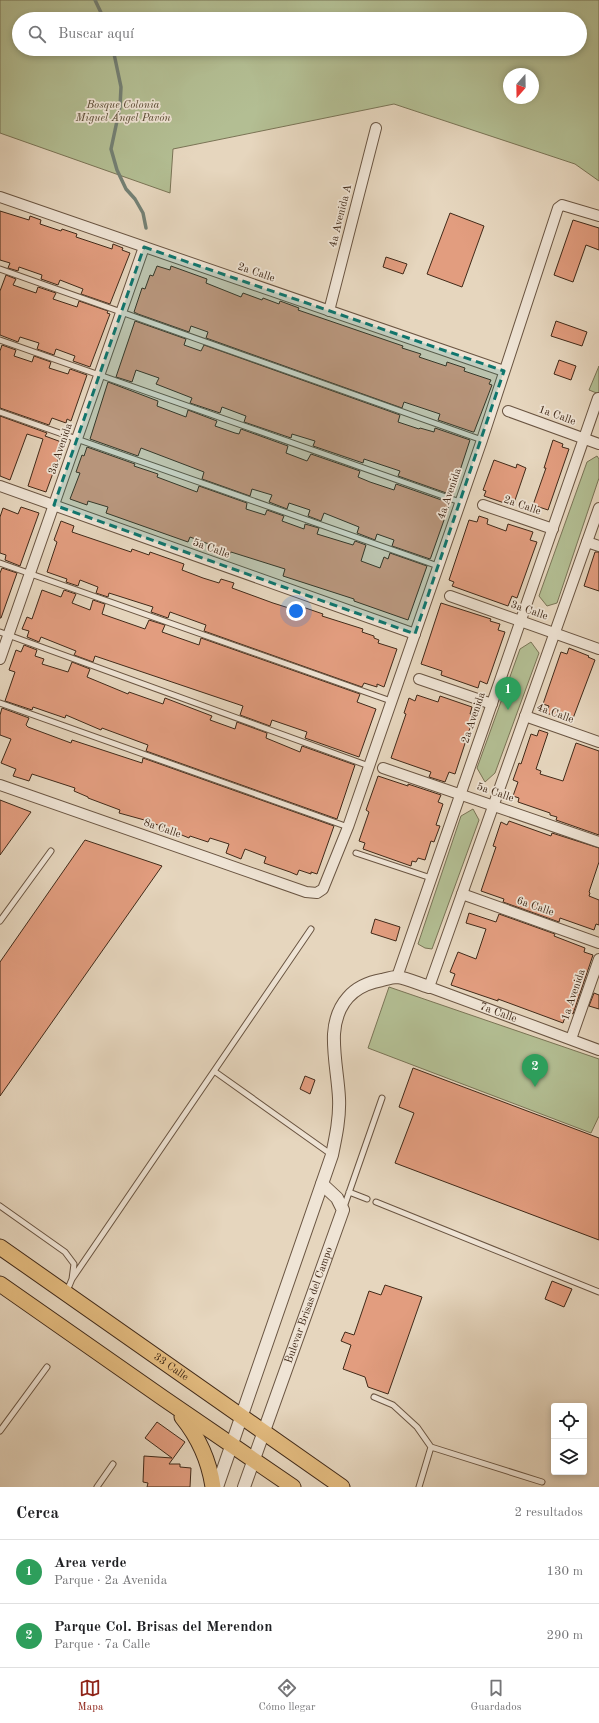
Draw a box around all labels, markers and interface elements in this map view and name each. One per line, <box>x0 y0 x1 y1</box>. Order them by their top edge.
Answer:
search box <box>12 12 587 56</box>
icon: search <box>26 23 48 45</box>
text: Buscar aquí <box>58 27 134 42</box>
north arrow <box>503 68 539 104</box>
park label: Bosque Colonia Miguel Ángel Pavón <box>74 100 171 124</box>
street label: 4a Avenida A <box>328 183 354 249</box>
street label: 2a Calle <box>236 261 276 285</box>
street label: 1a Calle <box>537 404 577 428</box>
street label: 3a Avenida <box>47 422 75 476</box>
street label: 4a Avenida <box>436 467 464 521</box>
street label: 2a Calle <box>502 494 542 518</box>
street label: 5a Calle <box>191 537 231 561</box>
street label: 3a Calle <box>509 599 549 623</box>
your location <box>286 601 306 621</box>
pin: 1 <box>495 677 521 710</box>
street label: 2a Avenida <box>460 691 488 745</box>
street label: 4a Calle <box>535 702 575 726</box>
street label: 5a Calle <box>475 781 515 805</box>
street label: 8a Calle <box>142 817 182 841</box>
street label: 6a Calle <box>515 895 555 919</box>
street label: 1a Avenida <box>560 968 588 1022</box>
street label: 7a Calle <box>478 1001 518 1025</box>
pin: 2 <box>522 1054 548 1087</box>
street label: Bulevar Brisas del Campo <box>283 1246 335 1365</box>
street label: 33 Calle <box>152 1351 190 1383</box>
map controls <box>551 1403 587 1475</box>
button: locate <box>551 1403 587 1439</box>
button: layers <box>551 1439 587 1475</box>
text: Cerca <box>16 1505 59 1522</box>
text: 2 resultados <box>515 1506 583 1519</box>
text: Area verde <box>54 1556 127 1571</box>
text: 1 <box>25 1565 33 1578</box>
text: 130 m <box>546 1565 583 1578</box>
text: Parque · 2a Avenida <box>54 1574 167 1587</box>
text: Parque Col. Brisas del Merendon <box>54 1620 273 1635</box>
text: 2 <box>25 1629 33 1642</box>
text: 290 m <box>546 1629 583 1642</box>
text: Parque · 7a Calle <box>54 1638 150 1651</box>
tab: Mapa <box>78 1677 103 1715</box>
tab: Cómo llegar <box>258 1677 315 1715</box>
tab: Guardados <box>471 1677 521 1715</box>

